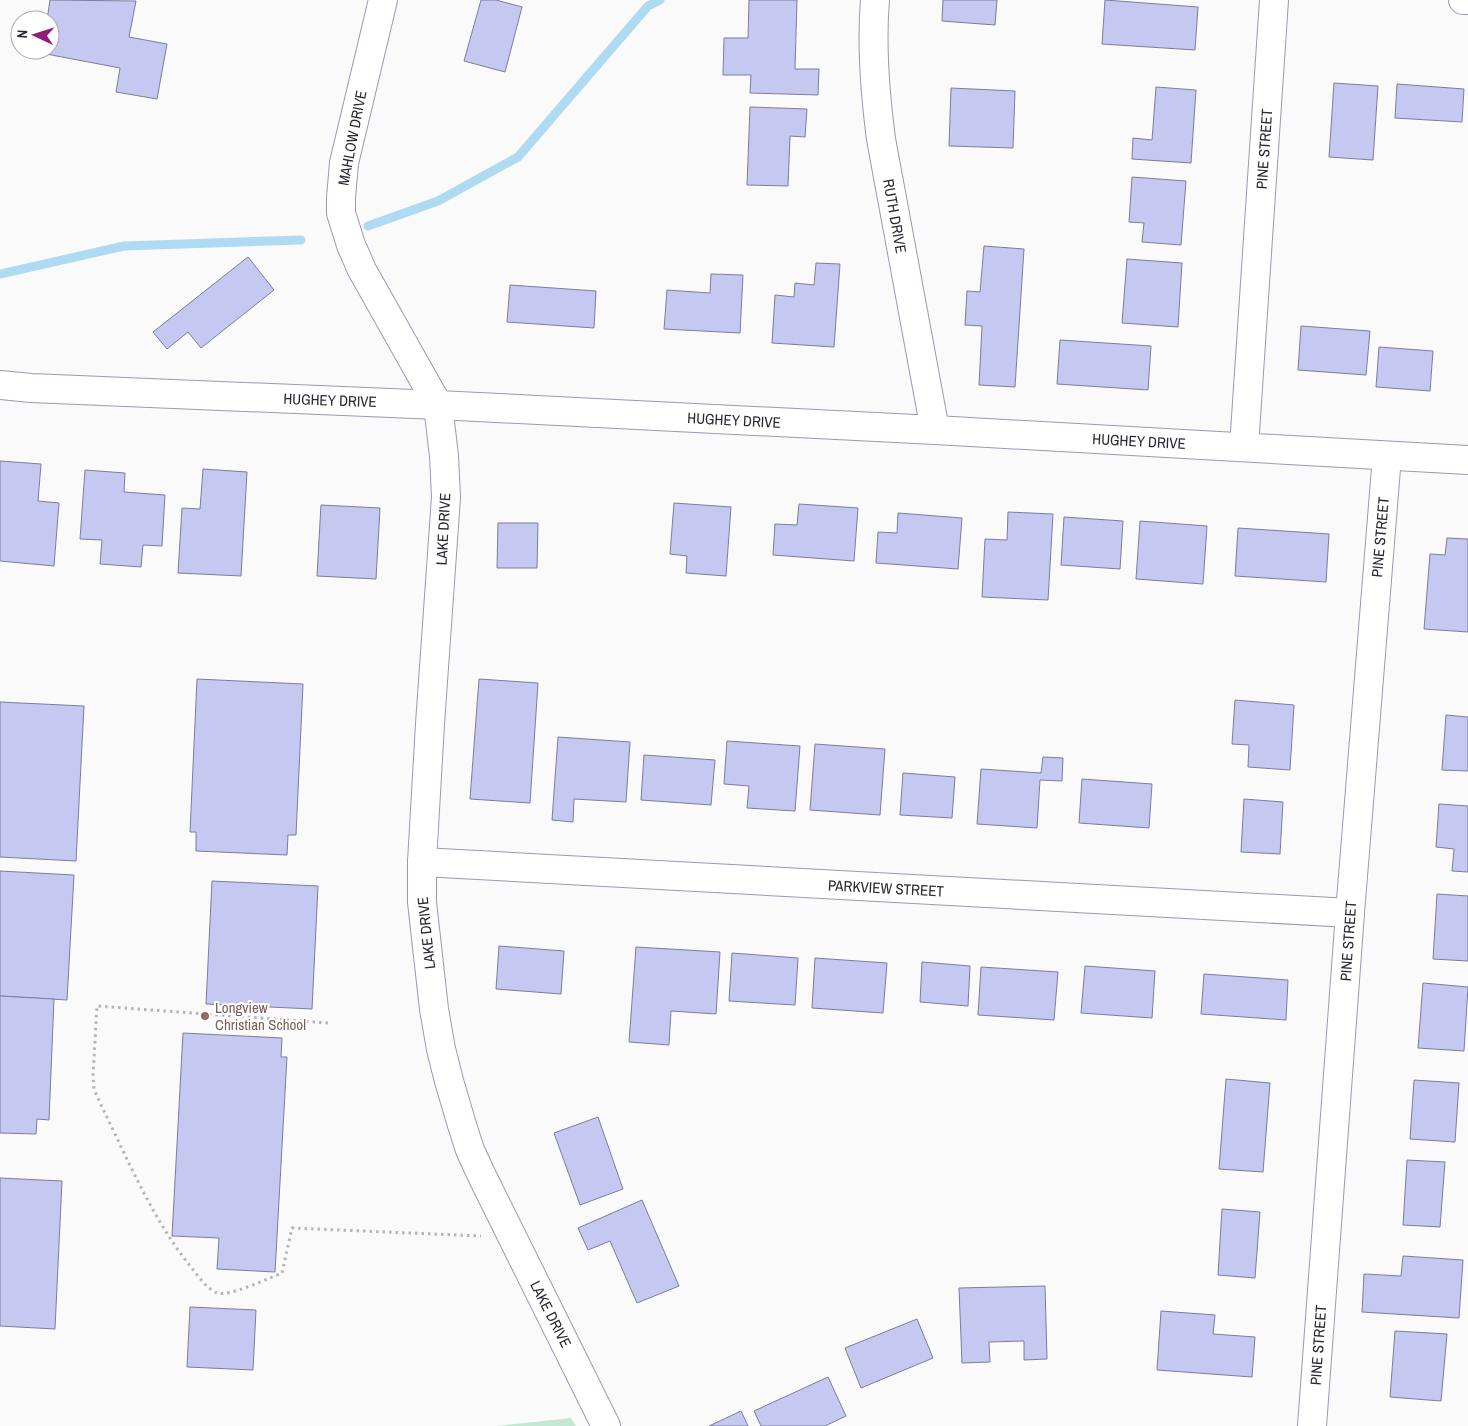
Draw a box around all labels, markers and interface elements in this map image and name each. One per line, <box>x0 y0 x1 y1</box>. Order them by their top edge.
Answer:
north arrow <box>10 10 60 60</box>
text: N <box>13 29 31 39</box>
street label: MAHLOW DRIVE <box>332 89 372 187</box>
street label: PINE STREET <box>1251 108 1277 190</box>
street label: RUTH DRIVE <box>878 177 912 255</box>
street label: HUGHEY DRIVE <box>283 388 377 412</box>
street label: HUGHEY DRIVE <box>687 407 781 433</box>
street label: HUGHEY DRIVE <box>1092 428 1186 454</box>
street label: LAKE DRIVE <box>431 492 455 566</box>
street label: PINE STREET <box>1366 495 1394 578</box>
street label: PARKVIEW STREET <box>828 874 945 902</box>
street label: LAKE DRIVE <box>412 896 440 970</box>
street label: PINE STREET <box>1335 900 1361 982</box>
place label: Longview Christian School <box>215 997 306 1035</box>
marker: Longview Christian School <box>199 1010 211 1022</box>
street label: LAKE DRIVE <box>525 1277 577 1351</box>
street label: PINE STREET <box>1305 1304 1331 1386</box>

